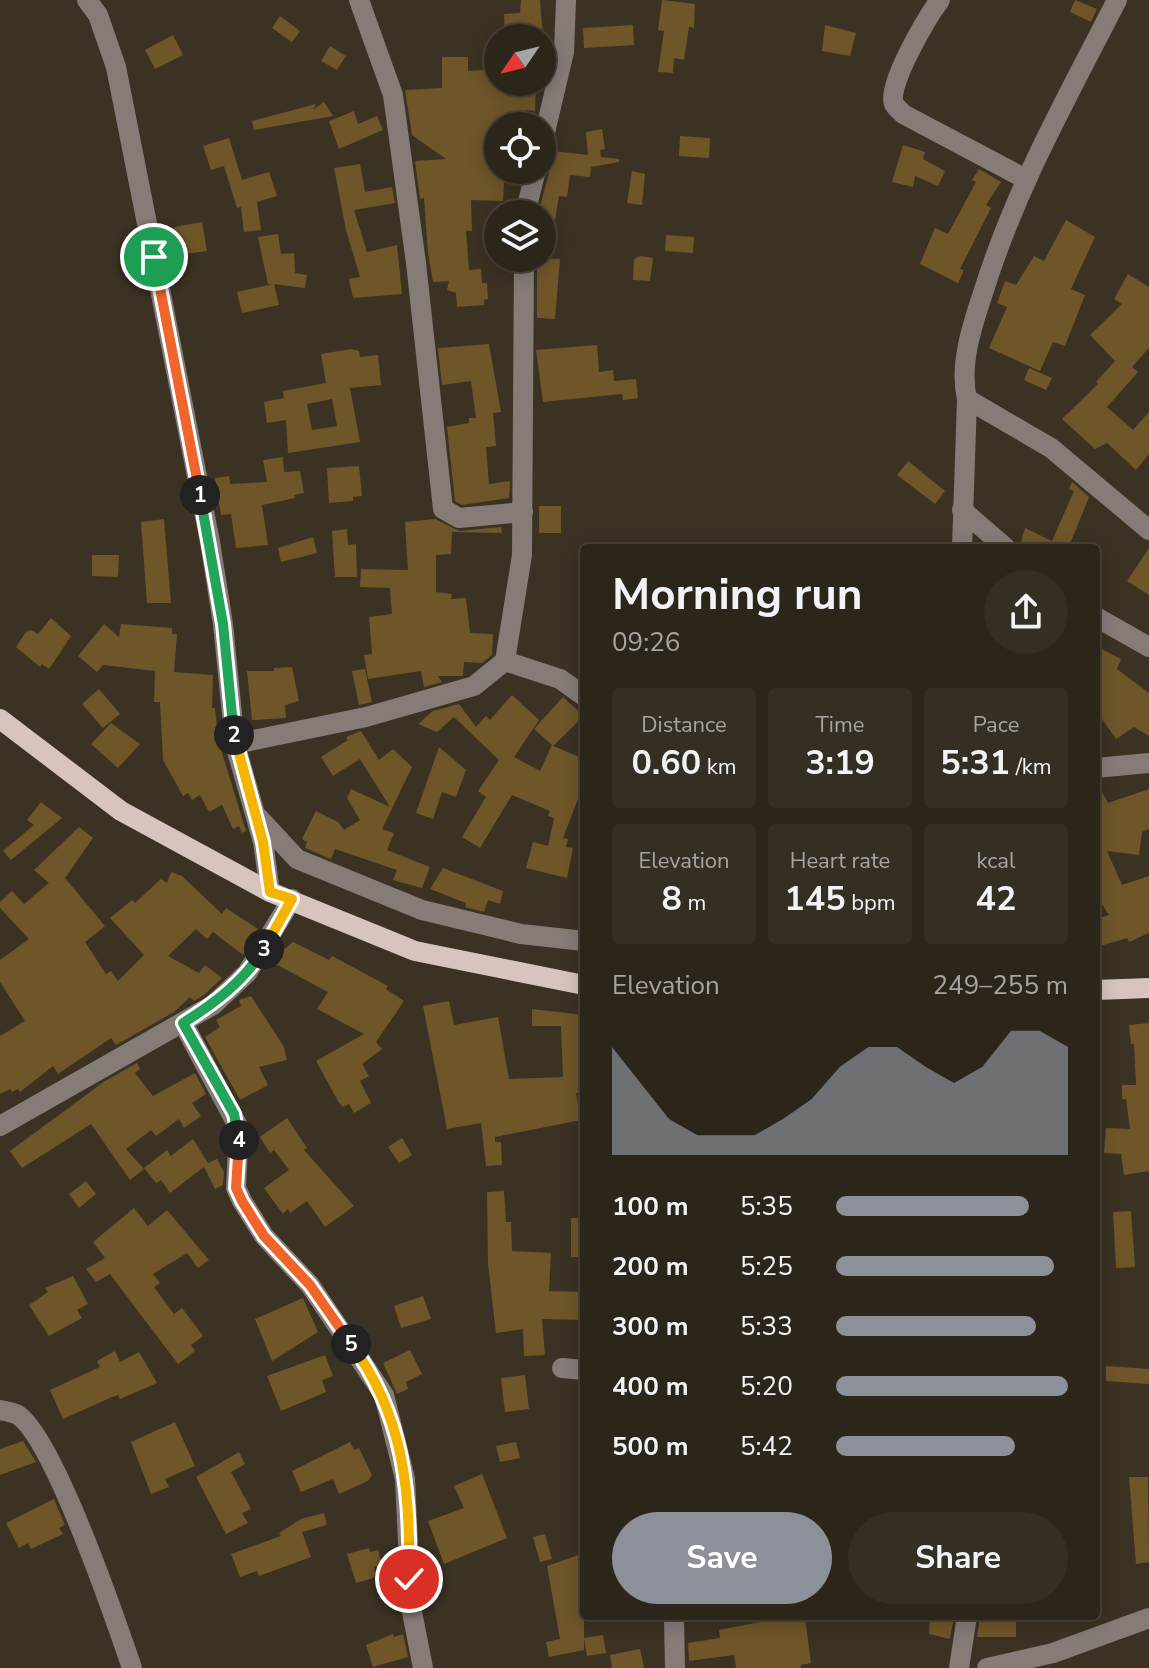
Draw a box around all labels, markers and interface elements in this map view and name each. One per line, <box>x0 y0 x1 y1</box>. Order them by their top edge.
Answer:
north arrow <box>484 24 556 96</box>
map controls <box>484 24 556 272</box>
button: locate <box>484 112 556 184</box>
button: layers <box>484 200 556 272</box>
pin <box>120 223 188 291</box>
icon: arrive <box>132 235 176 279</box>
pin: 1 <box>180 475 220 515</box>
text: 1 <box>193 480 207 510</box>
text: Morning run <box>612 565 862 625</box>
button: share <box>984 570 1068 654</box>
text: 09:26 <box>612 625 680 660</box>
text: Distance <box>641 710 727 740</box>
text: Time <box>816 710 864 740</box>
text: Pace <box>973 710 1019 740</box>
pin: 2 <box>214 715 254 755</box>
text: 2 <box>227 720 241 750</box>
text: 0.60 <box>631 740 701 786</box>
text: 3:19 <box>805 740 875 786</box>
text: 5:31 <box>940 740 1010 786</box>
text: km <box>701 752 737 782</box>
text: /km <box>1010 752 1052 782</box>
text: Elevation <box>638 846 730 876</box>
text: Heart rate <box>790 846 890 876</box>
text: kcal <box>977 846 1016 876</box>
text: 8 <box>662 876 682 922</box>
text: 145 <box>784 876 846 922</box>
text: 42 <box>976 876 1016 922</box>
text: m <box>682 888 706 918</box>
text: bpm <box>846 888 896 918</box>
pin: 3 <box>244 929 284 969</box>
text: 3 <box>257 934 271 964</box>
text: Elevation <box>612 968 720 1003</box>
text: 249–255 m <box>932 968 1068 1003</box>
pin: 4 <box>219 1120 259 1160</box>
text: 4 <box>232 1125 246 1155</box>
text: 100 m <box>612 1189 689 1224</box>
text: 5:35 <box>740 1189 793 1224</box>
text: 200 m <box>612 1249 689 1284</box>
text: 5:25 <box>740 1249 793 1284</box>
text: 300 m <box>612 1309 689 1344</box>
text: 5:33 <box>740 1309 793 1344</box>
pin: 5 <box>331 1324 371 1364</box>
text: 5 <box>344 1329 358 1359</box>
text: 400 m <box>612 1369 689 1404</box>
text: 5:20 <box>740 1369 793 1404</box>
text: 500 m <box>612 1429 689 1464</box>
text: 5:42 <box>740 1429 793 1464</box>
button: Save <box>612 1512 832 1604</box>
button: Share <box>848 1512 1068 1604</box>
pin <box>375 1545 443 1613</box>
icon: check <box>387 1557 431 1601</box>

